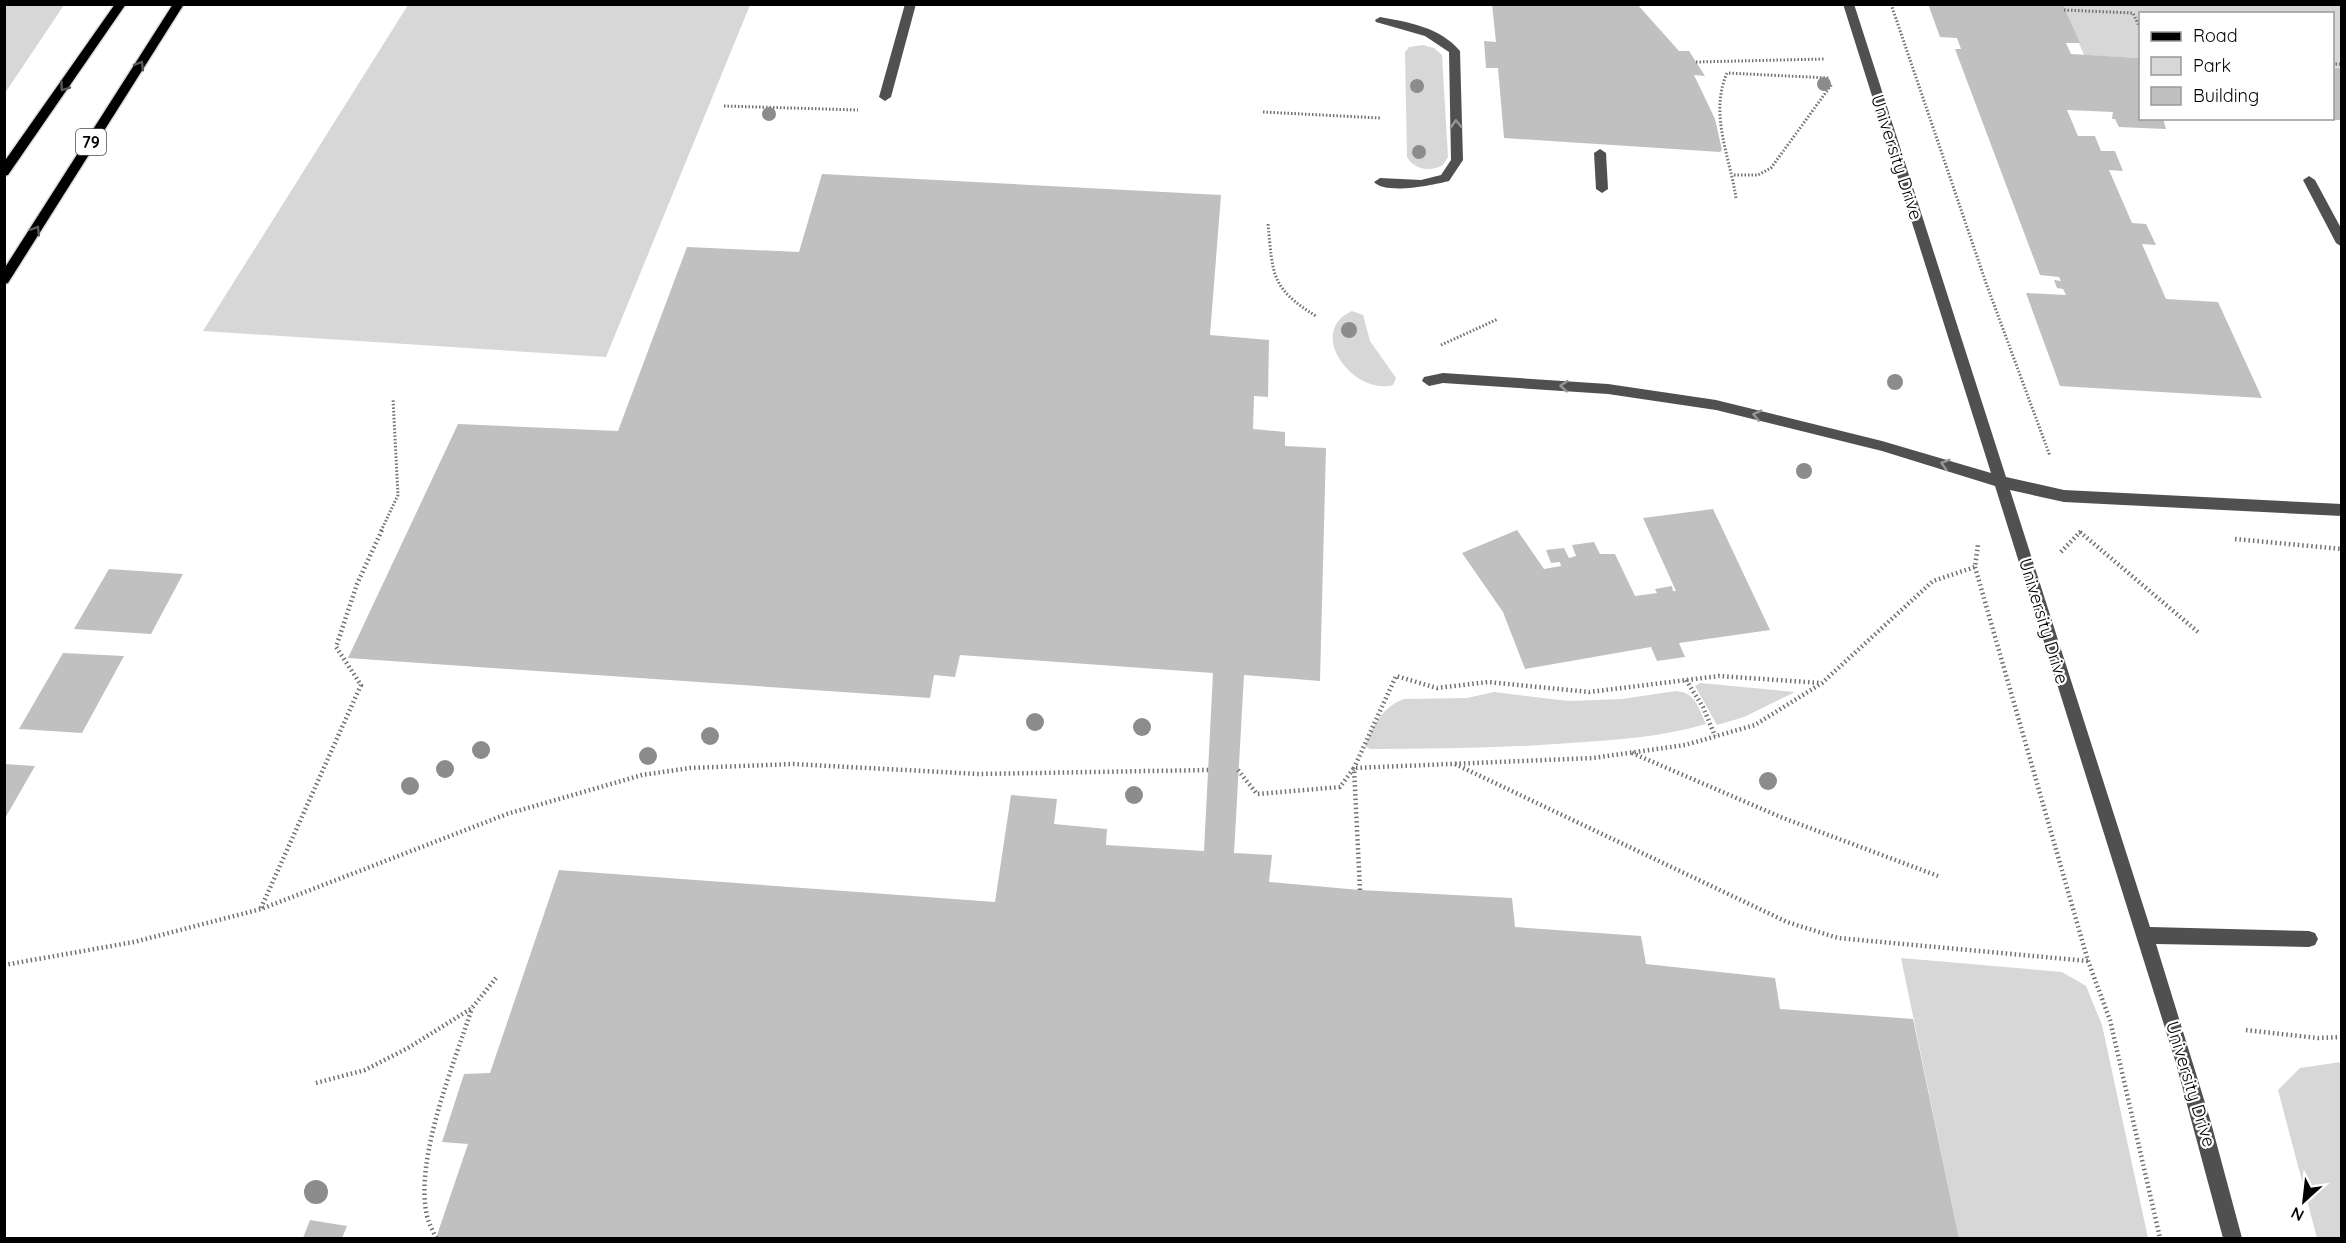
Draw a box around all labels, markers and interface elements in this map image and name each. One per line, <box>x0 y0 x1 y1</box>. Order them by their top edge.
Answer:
legend <box>2139 12 2334 120</box>
text: Road <box>2193 24 2238 47</box>
text: Park <box>2193 54 2231 77</box>
one-way arrow <box>133 61 144 72</box>
one-way arrow <box>60 80 71 91</box>
text: Building <box>2193 84 2259 107</box>
street label: University Drive <box>1866 91 1928 223</box>
one-way arrow <box>1450 119 1463 128</box>
road number: 79 <box>76 129 106 155</box>
one-way arrow <box>28 226 40 236</box>
one-way arrow <box>1560 380 1569 393</box>
one-way arrow <box>1752 409 1762 422</box>
one-way arrow <box>1940 459 1951 471</box>
street label: University Drive <box>2014 555 2074 687</box>
street label: University Drive <box>2161 1018 2221 1150</box>
north arrow <box>2274 1171 2334 1231</box>
text: N <box>2287 1203 2307 1226</box>

